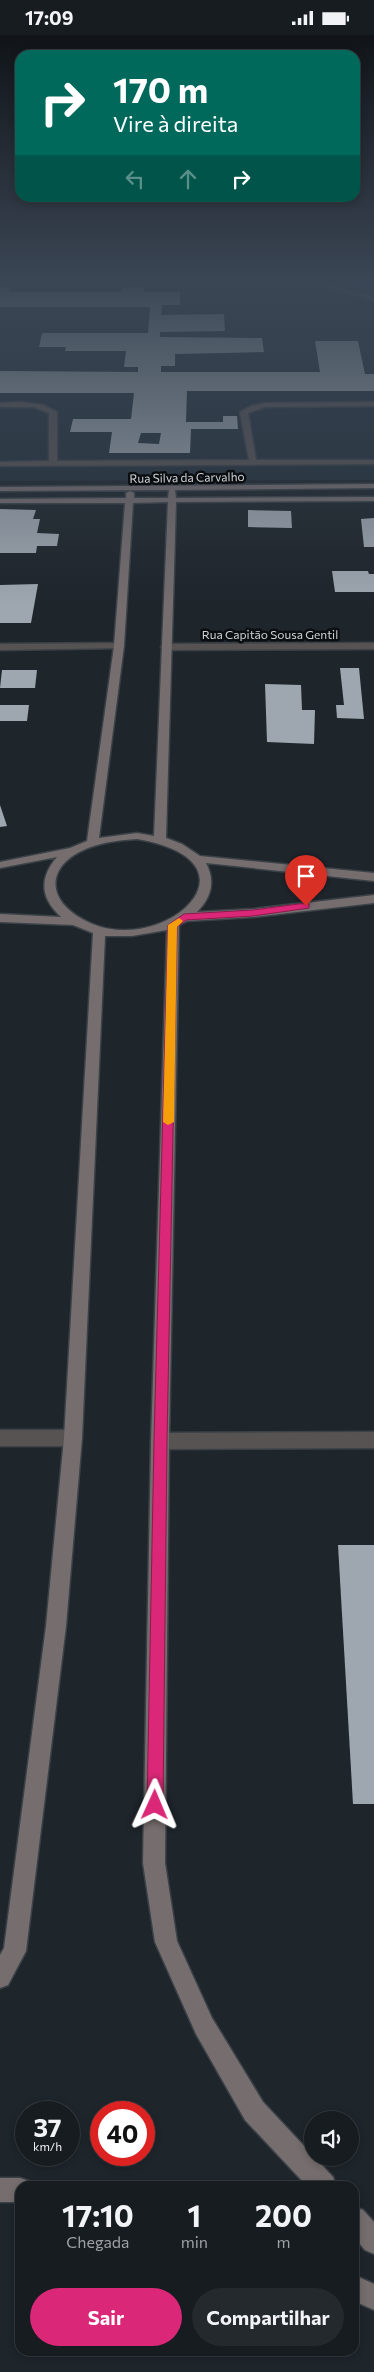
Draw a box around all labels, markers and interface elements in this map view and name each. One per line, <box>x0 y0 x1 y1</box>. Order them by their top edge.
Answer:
text: 17:09 <box>25 6 73 29</box>
text: 170 m <box>113 67 208 110</box>
icon: right <box>30 70 95 135</box>
text: Vire à direita <box>113 110 238 137</box>
icon: left <box>121 165 149 193</box>
icon: ahead <box>174 165 202 193</box>
icon: right <box>227 165 255 193</box>
street label: Rua Silva da Carvalho <box>129 469 245 485</box>
street label: Rua Capitão Sousa Gentil <box>202 627 338 641</box>
pin <box>285 855 327 906</box>
icon: arrive <box>292 862 320 890</box>
position arrow <box>128 1778 180 1830</box>
speed limit sign: 40 <box>90 2101 155 2166</box>
map controls <box>304 2111 359 2166</box>
button: sound <box>304 2111 359 2166</box>
text: 37 <box>33 2112 62 2142</box>
text: km/h <box>33 2139 62 2153</box>
text: 17:10 <box>62 2196 134 2233</box>
text: 1 <box>188 2196 201 2233</box>
text: 200 <box>255 2196 312 2233</box>
text: Chegada <box>66 2232 129 2251</box>
text: min <box>181 2232 208 2251</box>
text: m <box>276 2232 290 2251</box>
button: Sair <box>30 2288 182 2346</box>
button: Compartilhar <box>192 2288 344 2346</box>

